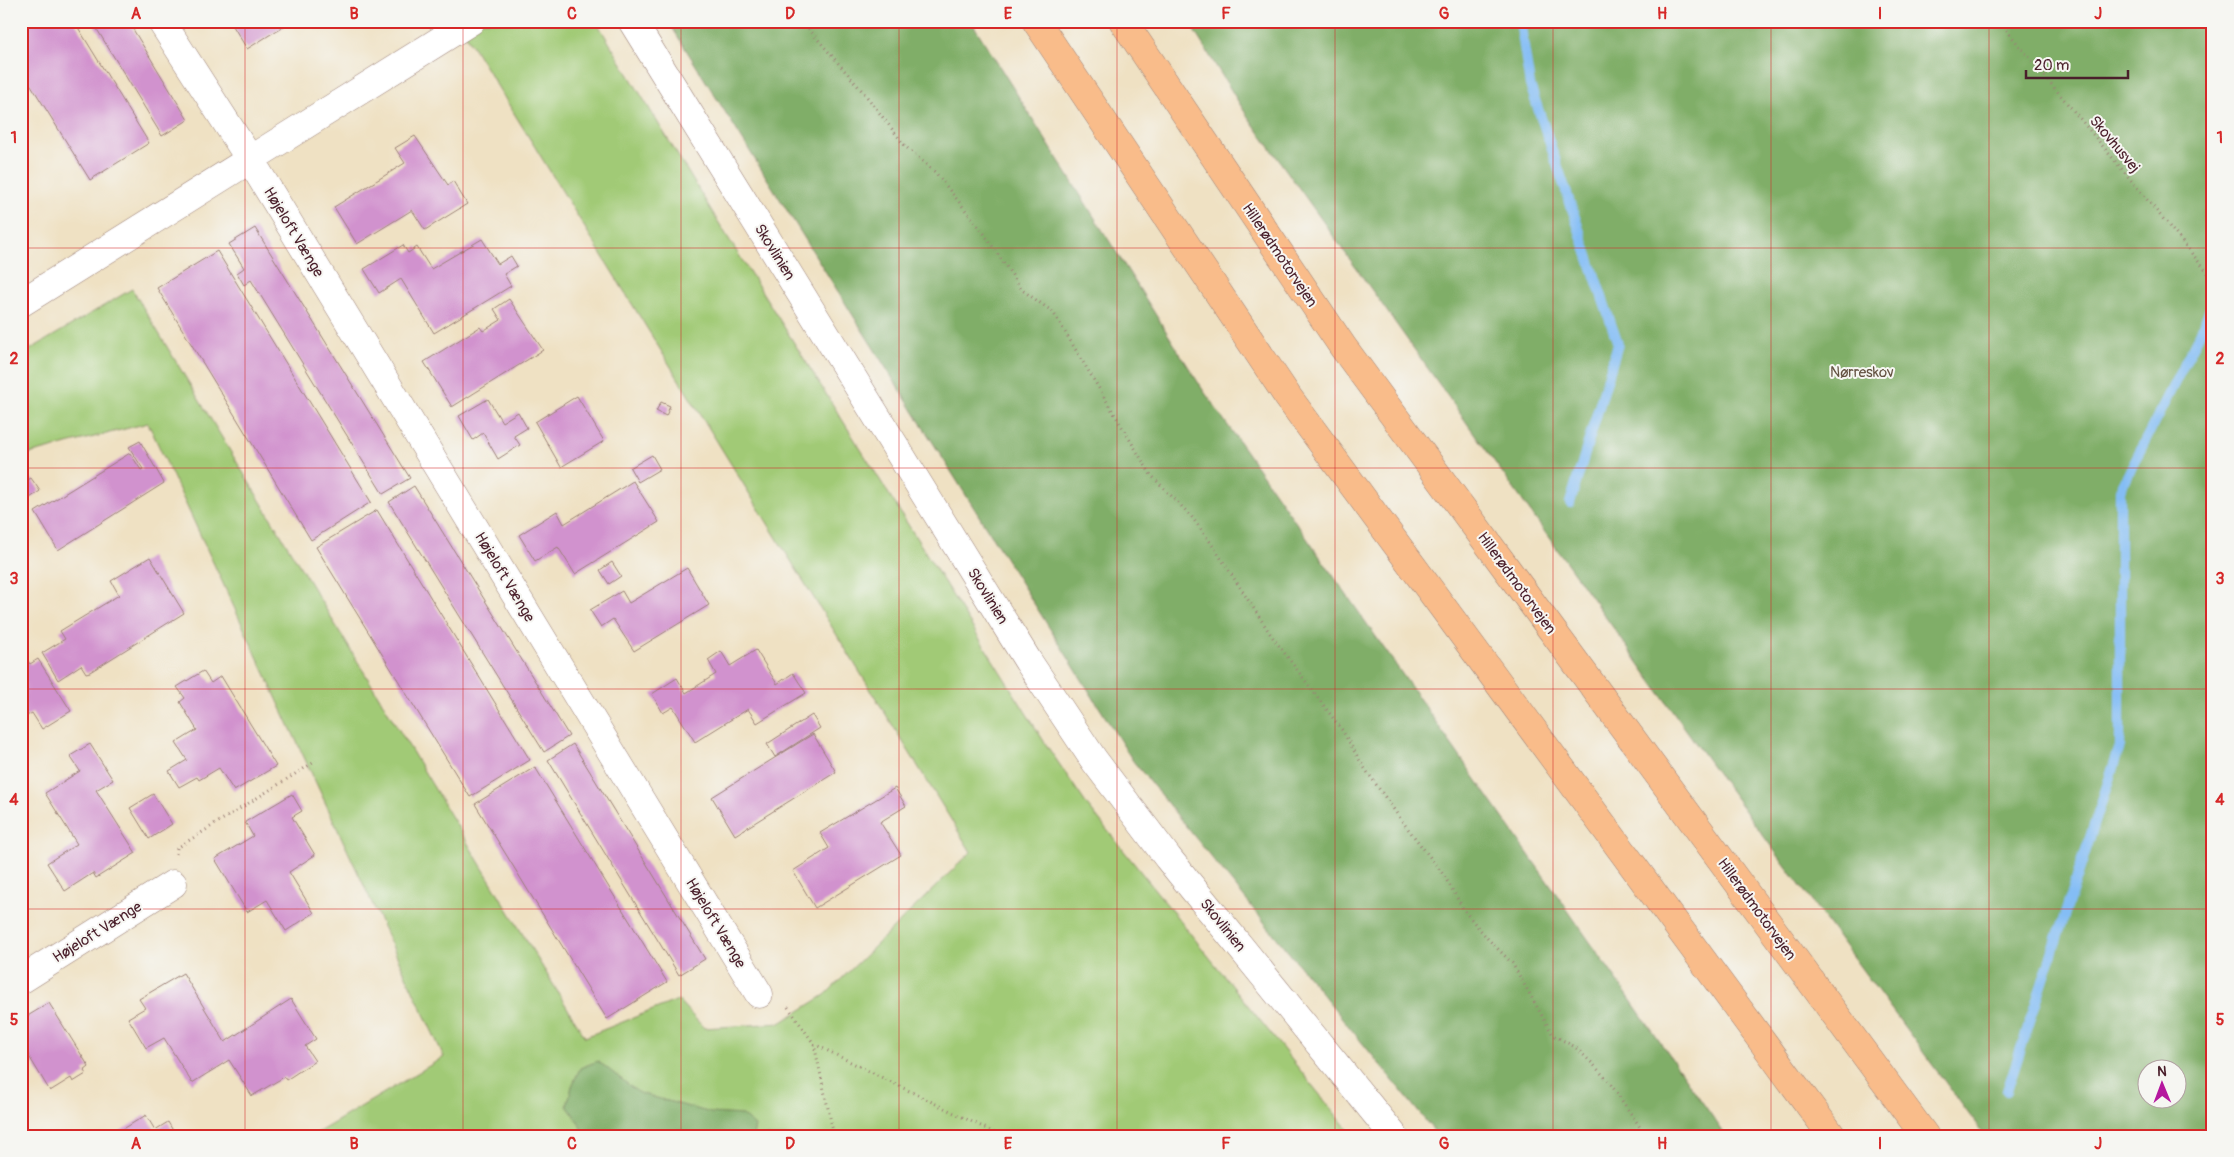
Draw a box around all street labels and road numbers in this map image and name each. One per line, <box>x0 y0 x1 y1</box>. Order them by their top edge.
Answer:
street label: Skovhusvej <box>2085 112 2144 177</box>
street label: Højeloft Vænge <box>259 184 328 281</box>
street label: Hillerødmotorvejen <box>1238 200 1321 311</box>
street label: Skovlinien <box>750 221 799 284</box>
street label: Højeloft Vænge <box>470 529 539 626</box>
street label: Hillerødmotorvejen <box>1473 529 1560 638</box>
street label: Skovlinien <box>963 565 1012 628</box>
street label: Hillerødmotorvejen <box>1713 855 1800 964</box>
street label: Højeloft Vænge <box>681 875 750 972</box>
street label: Skovlinien <box>1196 895 1250 956</box>
street label: Højeloft Vænge <box>49 897 146 967</box>

